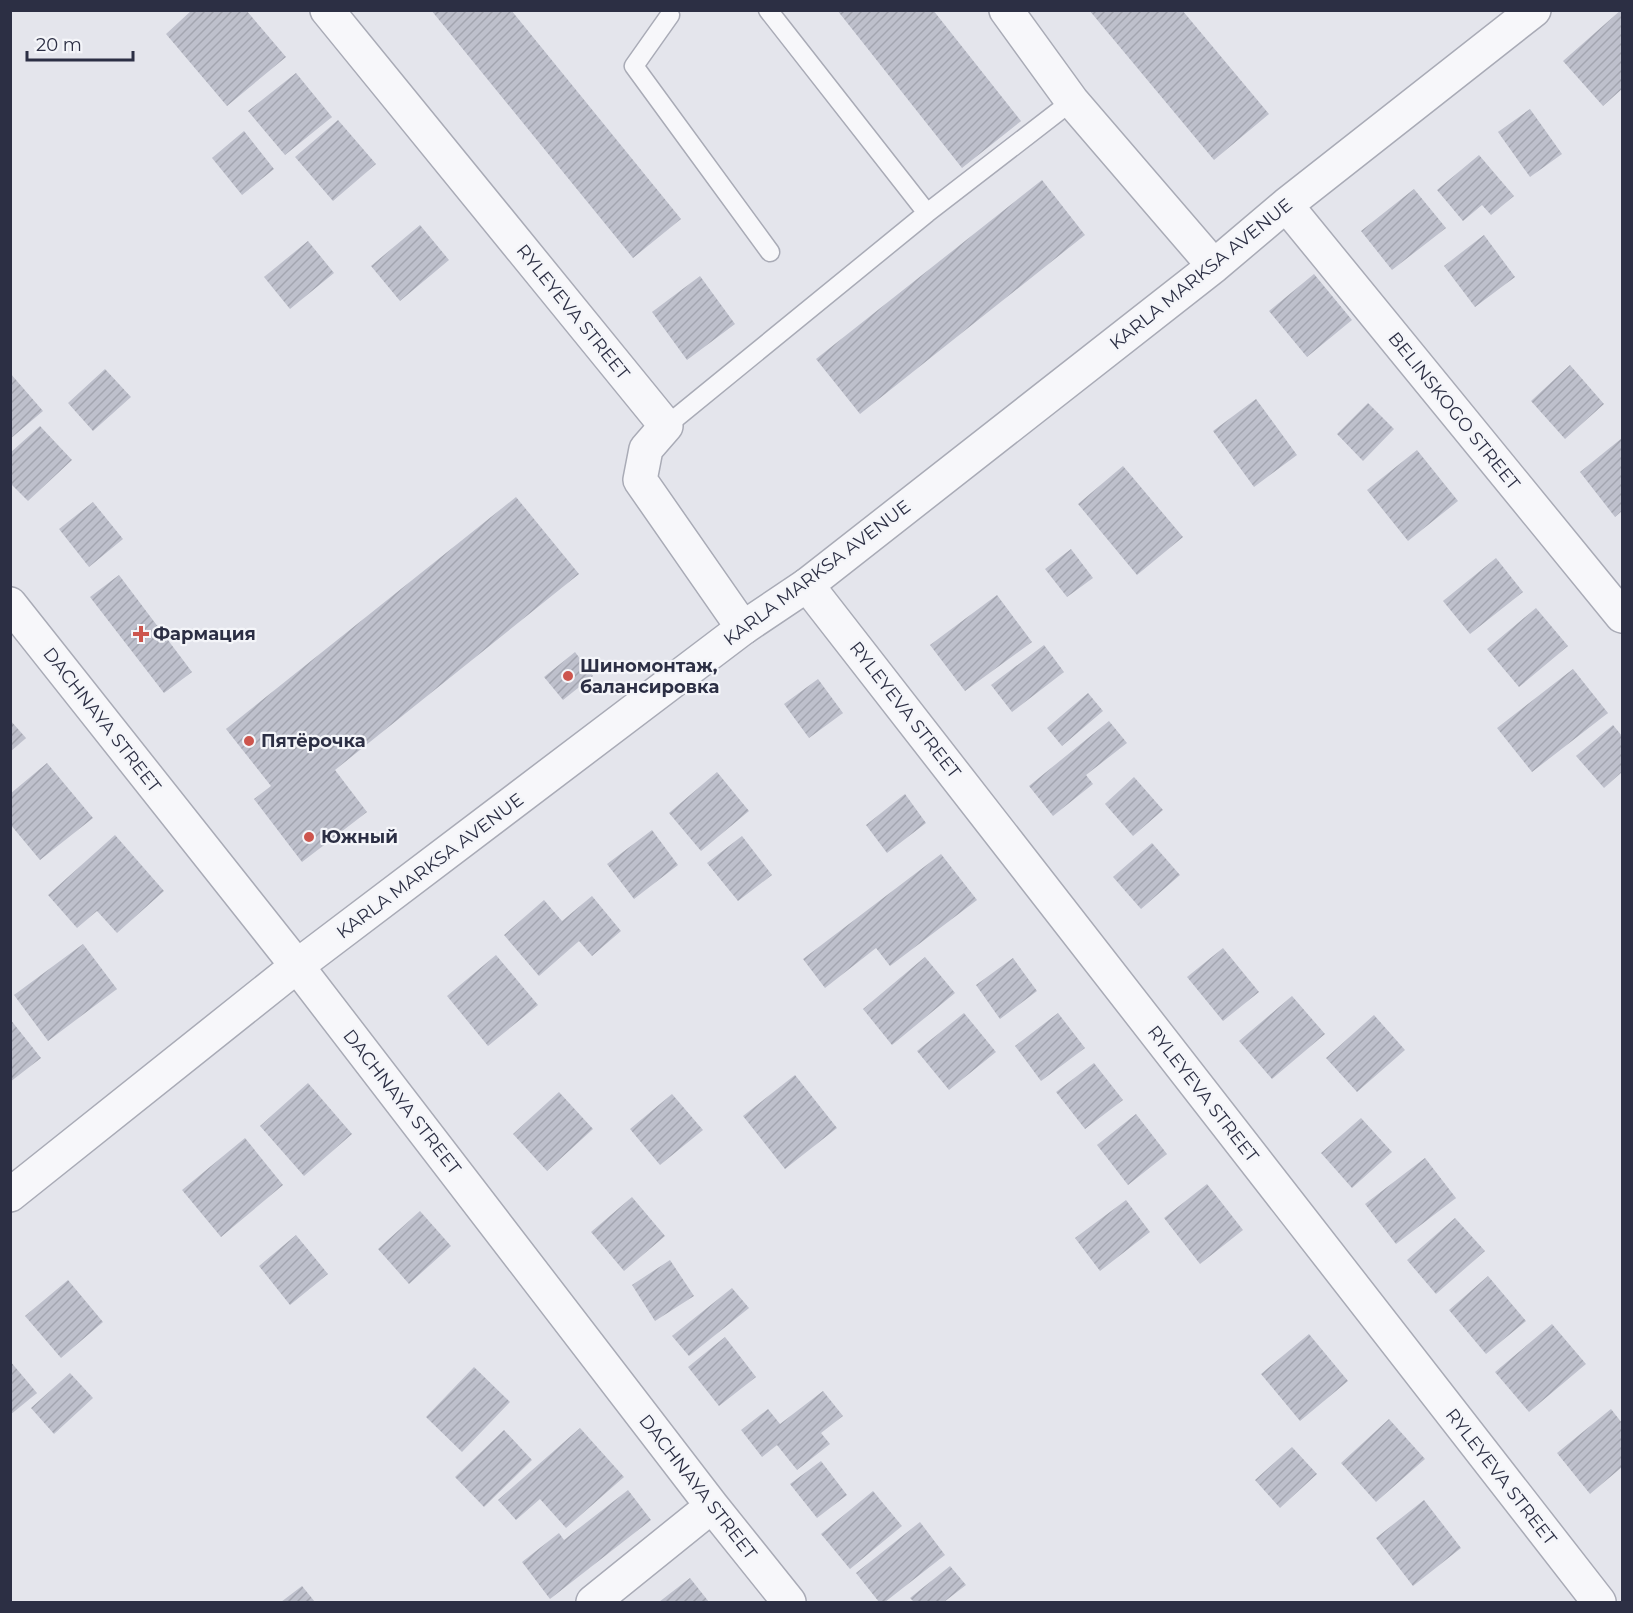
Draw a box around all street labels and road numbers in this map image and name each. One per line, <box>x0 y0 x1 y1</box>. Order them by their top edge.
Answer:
street label: KARLA MARKSA AVENUE <box>1105 194 1297 354</box>
street label: RYLEYEVA STREET <box>512 240 635 385</box>
street label: BELINSKOGO STREET <box>1383 328 1525 495</box>
street label: KARLA MARKSA AVENUE <box>719 496 915 650</box>
street label: RYLEYEVA STREET <box>845 637 966 783</box>
street label: DACHNAYA STREET <box>38 643 166 798</box>
street label: KARLA MARKSA AVENUE <box>332 789 528 943</box>
street label: RYLEYEVA STREET <box>1143 1021 1264 1167</box>
street label: DACHNAYA STREET <box>338 1025 466 1180</box>
street label: RYLEYEVA STREET <box>1441 1404 1562 1550</box>
street label: DACHNAYA STREET <box>634 1410 762 1565</box>

